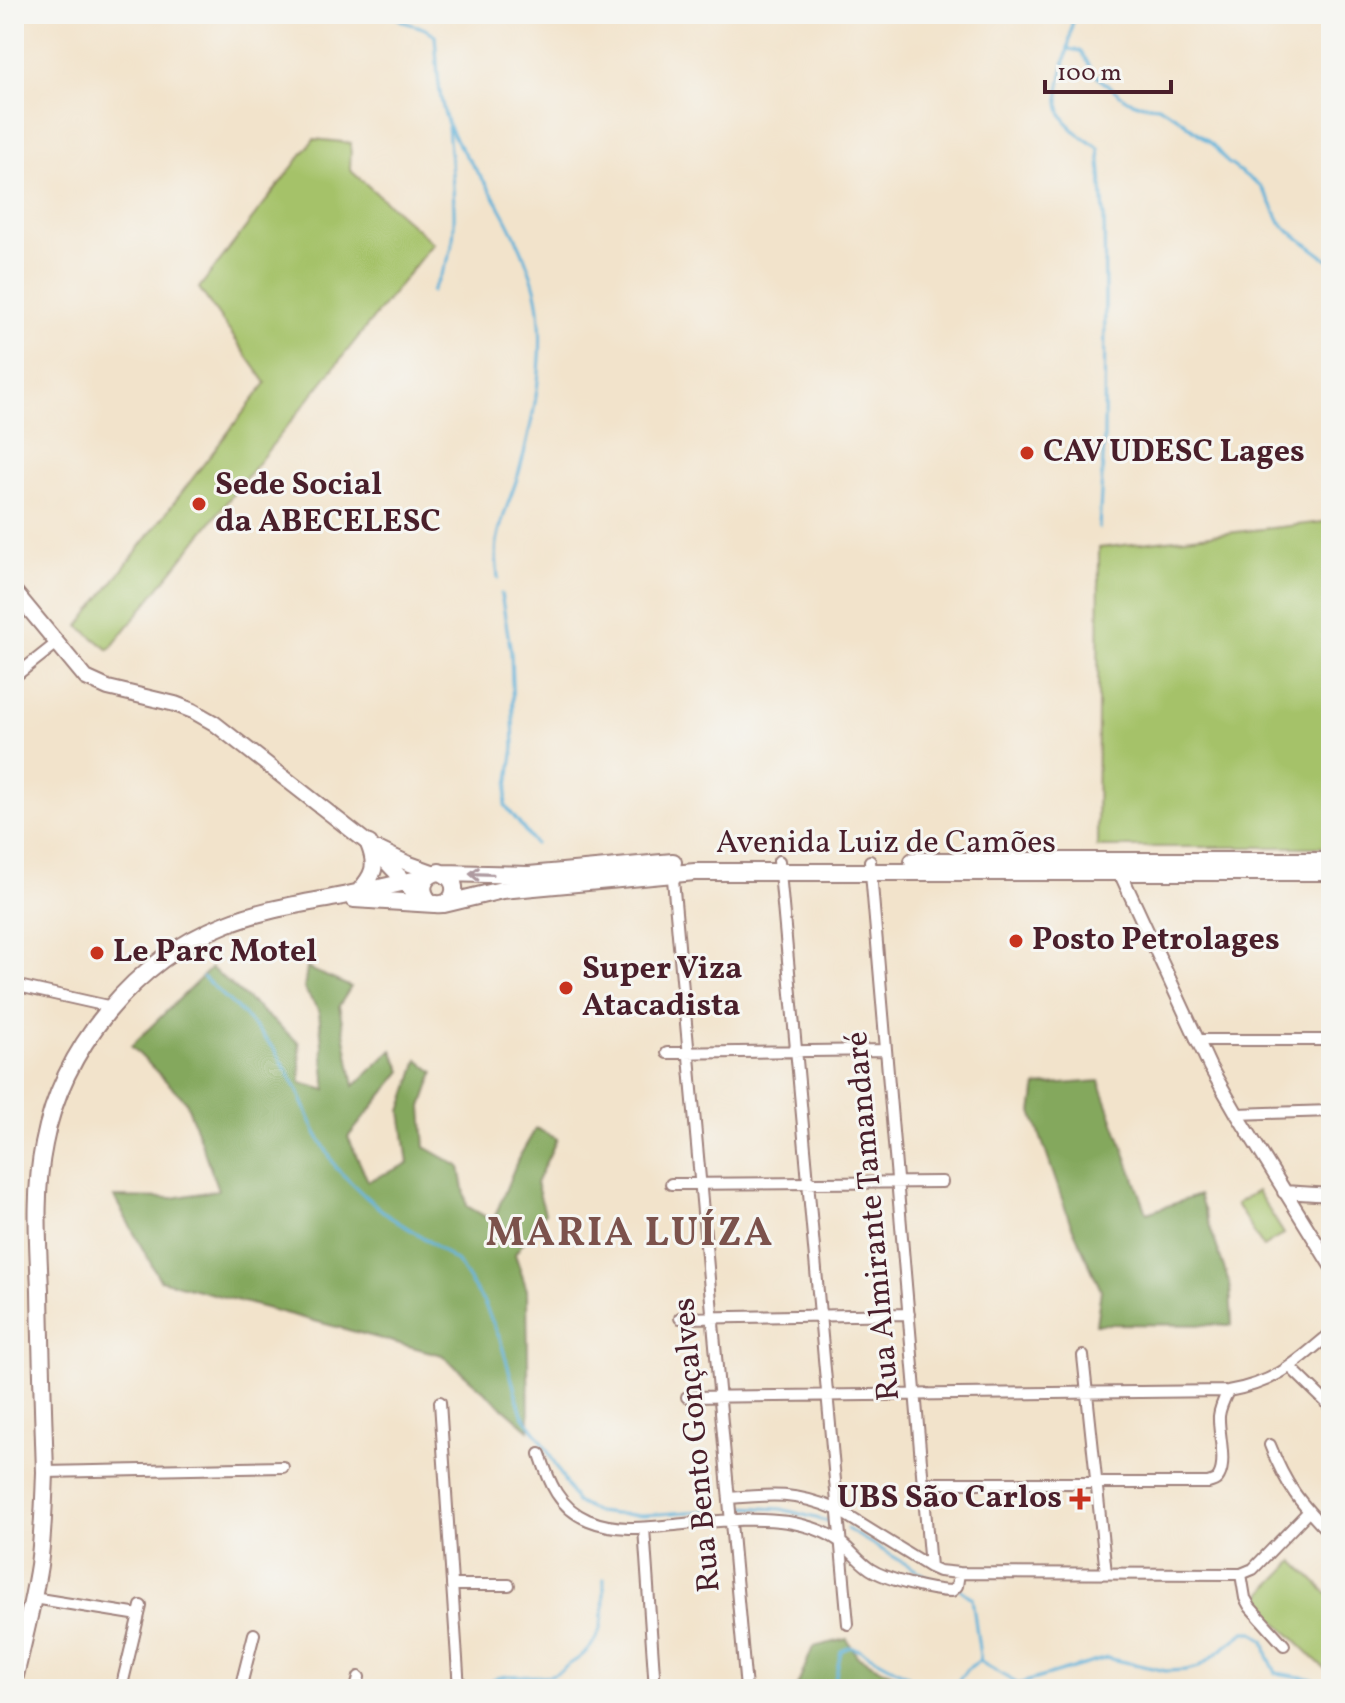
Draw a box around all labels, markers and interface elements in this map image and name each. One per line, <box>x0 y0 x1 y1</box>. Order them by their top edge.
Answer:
scale bar <box>1045 44 1171 94</box>
text: 100 m <box>1057 57 1122 91</box>
place label: CAV UDESC Lages <box>1043 431 1305 475</box>
marker: CAV UDESC Lages <box>1018 444 1036 462</box>
place label: Sede Social da ABECELESC <box>215 464 441 545</box>
marker: Sede Social da ABECELESC <box>190 495 208 513</box>
street label: Avenida Luiz de Camões <box>716 822 1056 866</box>
one-way arrow <box>468 867 495 882</box>
place label: Posto Petrolages <box>1032 919 1280 963</box>
place label: Le Parc Motel <box>113 931 317 975</box>
marker: Posto Petrolages <box>1007 932 1025 950</box>
marker: Le Parc Motel <box>88 944 106 962</box>
place label: Super Viza Atacadista <box>582 948 743 1029</box>
marker: Super Viza Atacadista <box>557 979 575 997</box>
street label: Rua Almirante Tamandaré <box>836 1029 912 1403</box>
district label: MARIA LUÍZA <box>486 1207 774 1263</box>
street label: Rua Bento Gonçalves <box>663 1296 733 1594</box>
place label: UBS São Carlos <box>837 1477 1062 1521</box>
marker: UBS São Carlos <box>1069 1488 1091 1510</box>

